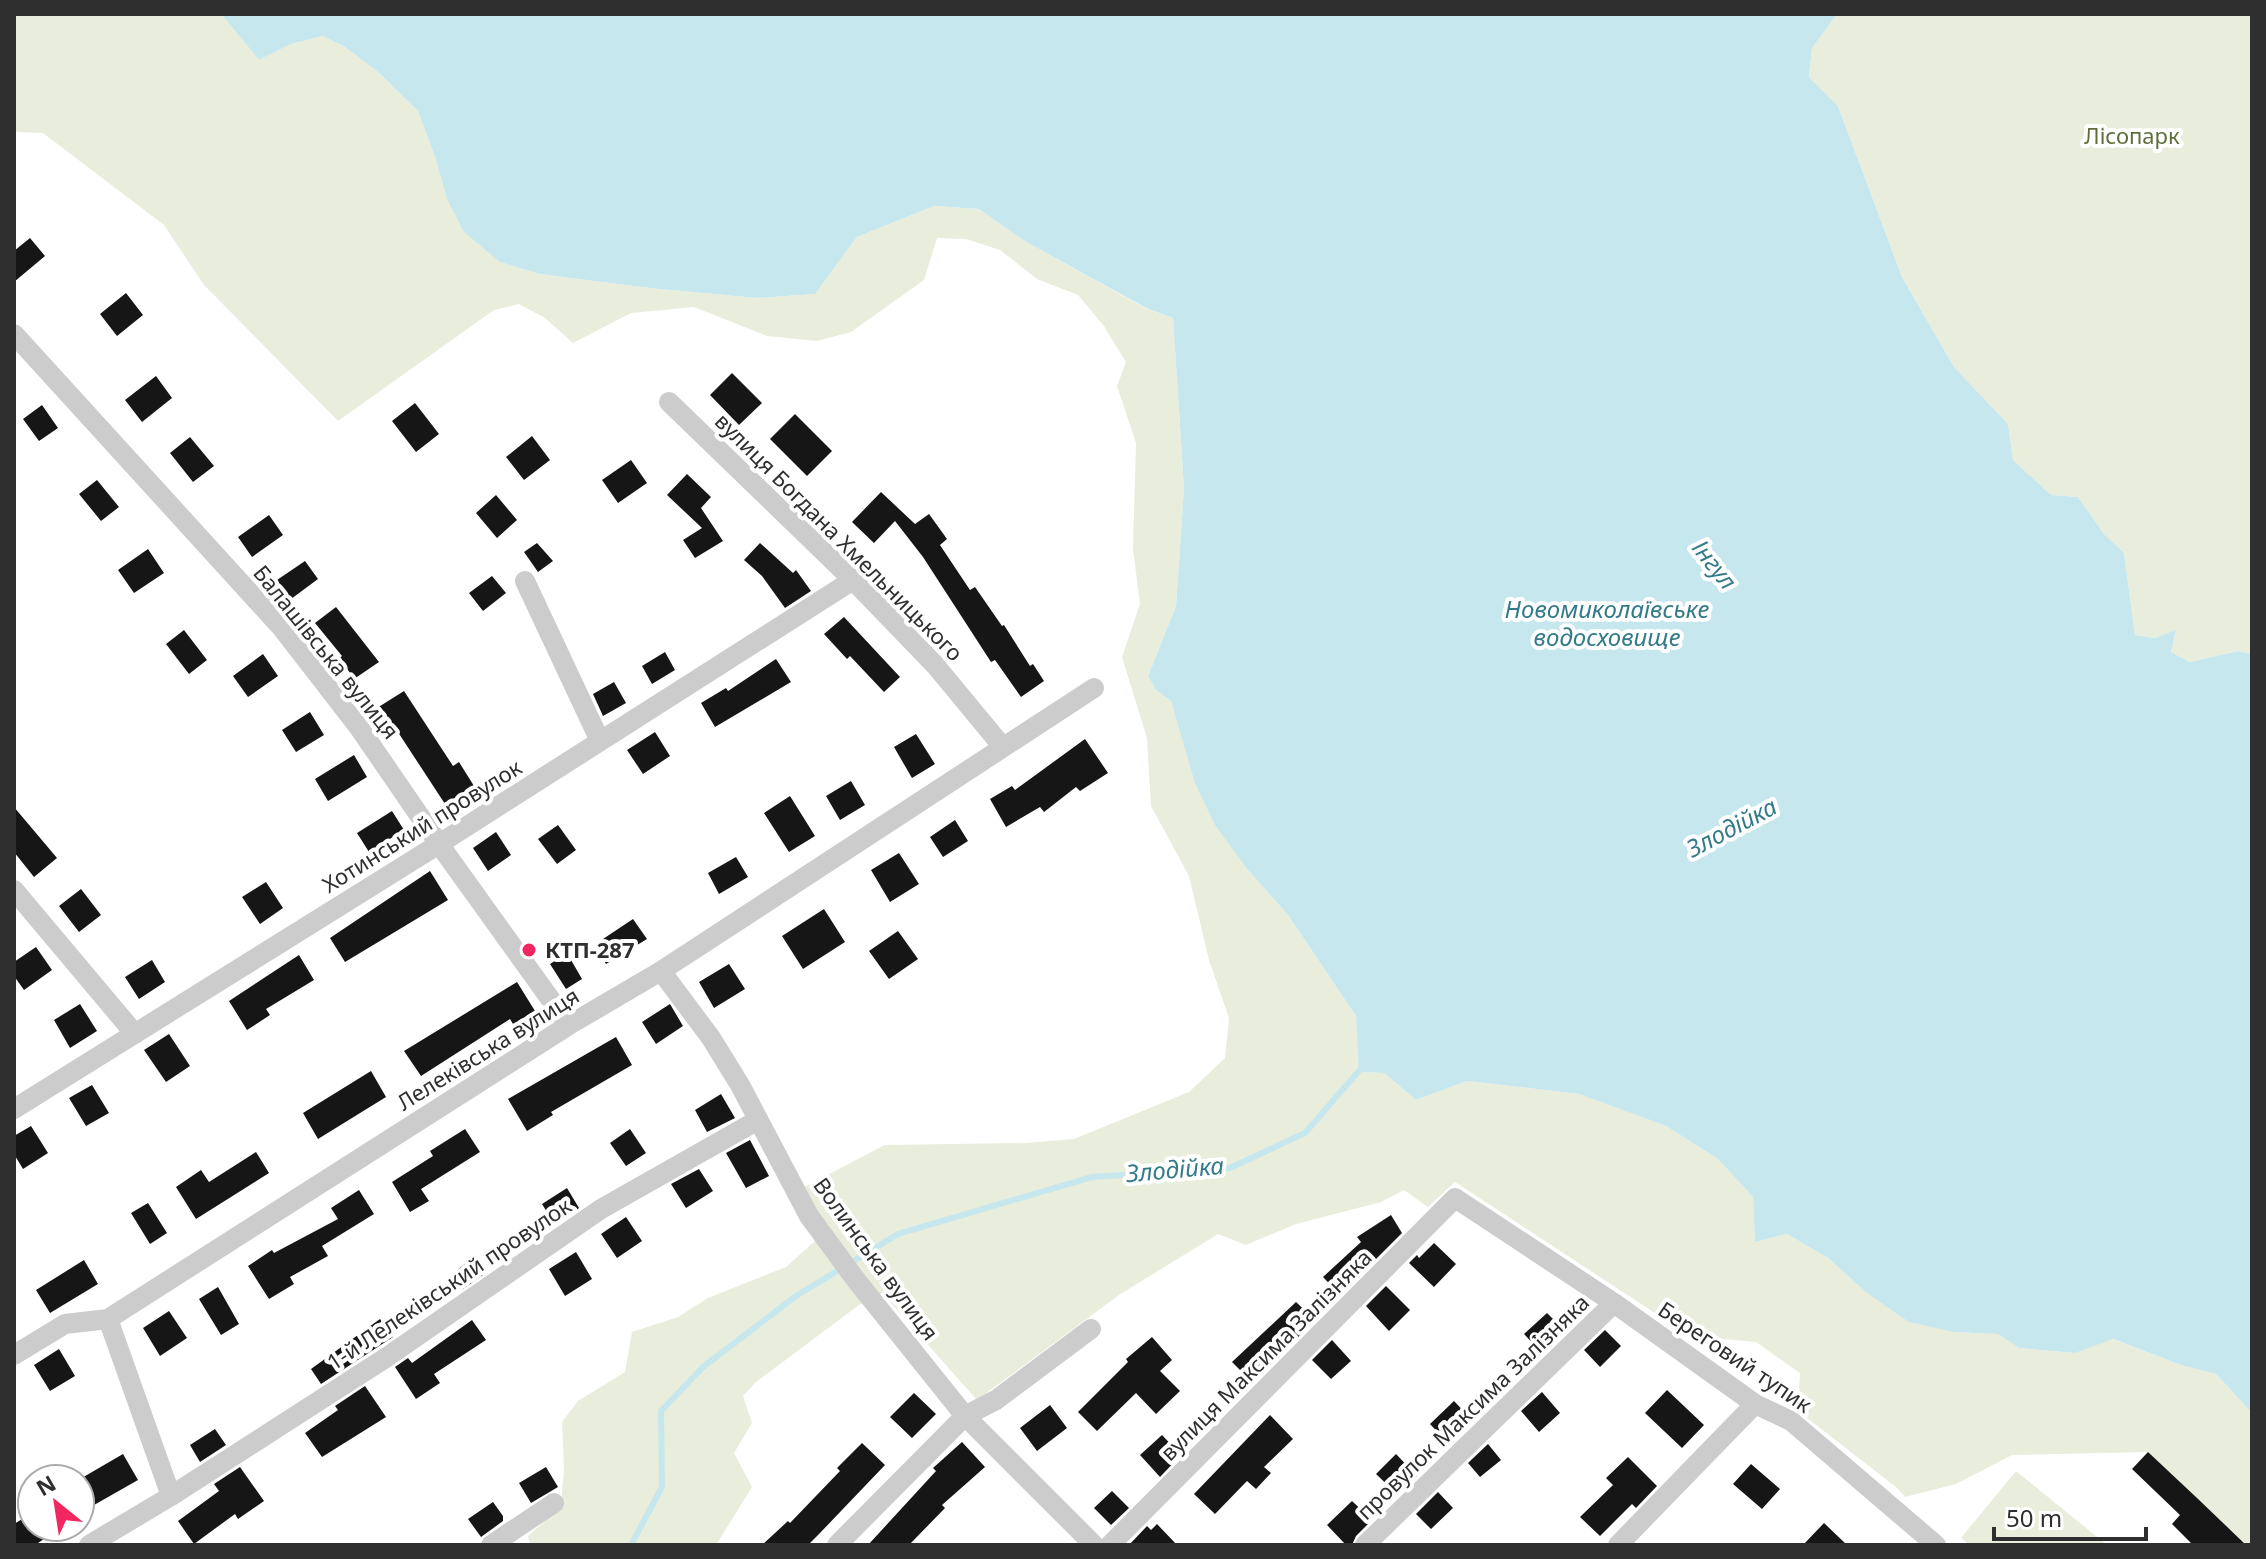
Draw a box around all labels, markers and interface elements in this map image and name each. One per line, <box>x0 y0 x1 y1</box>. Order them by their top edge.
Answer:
park label: Лісопарк <box>2084 120 2180 150</box>
street label: вулиця Богдана Хмельницького <box>709 406 970 667</box>
water label: Інгул <box>1685 532 1745 596</box>
street label: Балашівська вулиця <box>247 558 406 745</box>
water label: Новомиколаївське водосховище <box>1505 592 1709 653</box>
street label: Хотинський провулок <box>316 751 527 899</box>
water label: Злодійка <box>1679 789 1783 865</box>
place label: КТП-287 <box>545 934 635 964</box>
marker: КТП-287 <box>520 941 538 959</box>
street label: Лелеківська вулиця <box>391 980 584 1116</box>
water label: Злодійка <box>1124 1148 1226 1189</box>
street label: Волинська вулиця <box>808 1171 946 1346</box>
street label: 1-й Лелеківський провулок <box>320 1190 577 1376</box>
street label: вулиця Максима Залізняка <box>1153 1242 1378 1467</box>
street label: провулок Максима Залізняка <box>1350 1287 1595 1525</box>
street label: Береговий тупик <box>1653 1294 1818 1419</box>
north arrow <box>16 1463 96 1543</box>
text: N <box>30 1467 61 1502</box>
scale bar <box>1994 1491 2146 1541</box>
text: 50 m <box>2006 1501 2062 1534</box>

